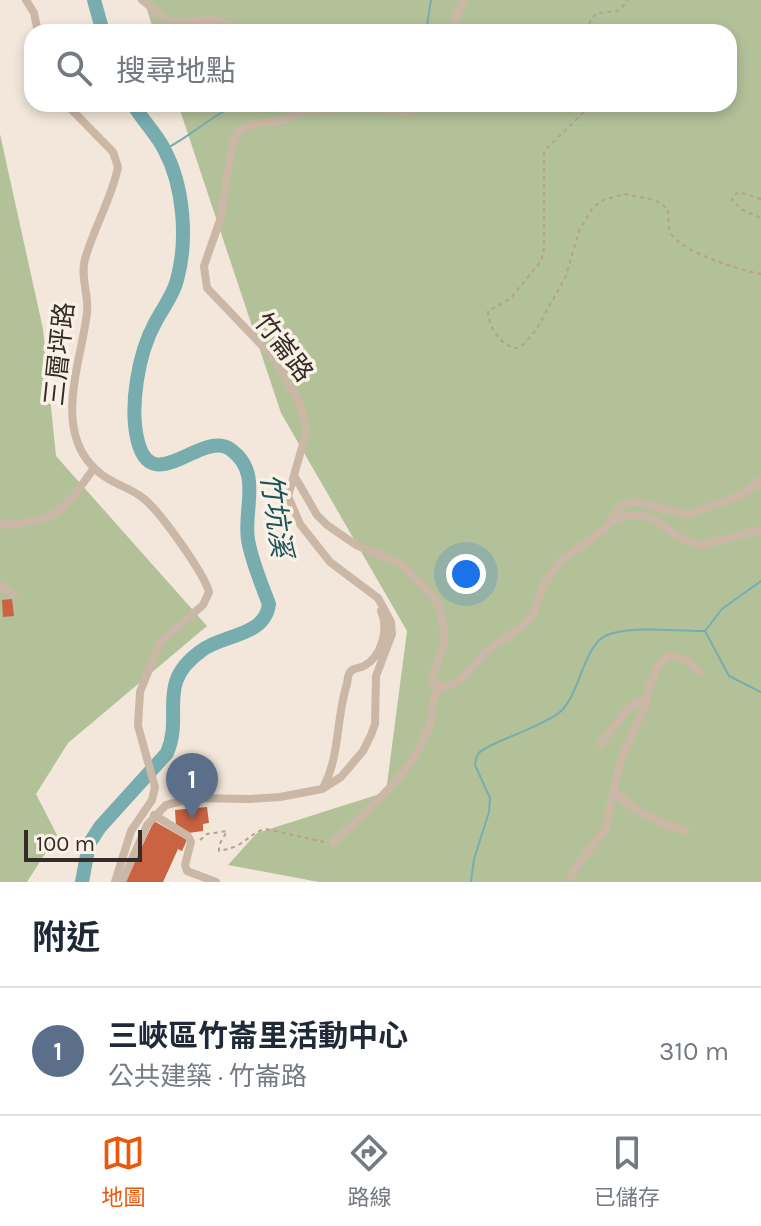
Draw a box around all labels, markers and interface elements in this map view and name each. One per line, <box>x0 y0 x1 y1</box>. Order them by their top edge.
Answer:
search box <box>24 24 737 112</box>
icon: search <box>52 46 96 90</box>
text: 搜尋地點 <box>116 53 236 89</box>
street label: 三層坪路 <box>39 301 80 407</box>
street label: 竹崙路 <box>248 307 319 388</box>
water label: 竹坑溪 <box>254 471 299 563</box>
your location <box>446 554 486 594</box>
pin: 1 <box>166 753 218 819</box>
scale bar <box>24 826 142 862</box>
text: 100 m <box>36 831 95 857</box>
text: 附近 <box>32 918 100 958</box>
text: 三峽區竹崙里活動中心 <box>108 1018 408 1054</box>
text: 1 <box>53 1036 63 1067</box>
text: 310 m <box>659 1036 729 1067</box>
text: 公共建築 · 竹崙路 <box>108 1061 307 1092</box>
tab: 地圖 <box>101 1131 145 1211</box>
tab: 路線 <box>347 1131 392 1211</box>
tab: 已儲存 <box>594 1131 660 1211</box>

